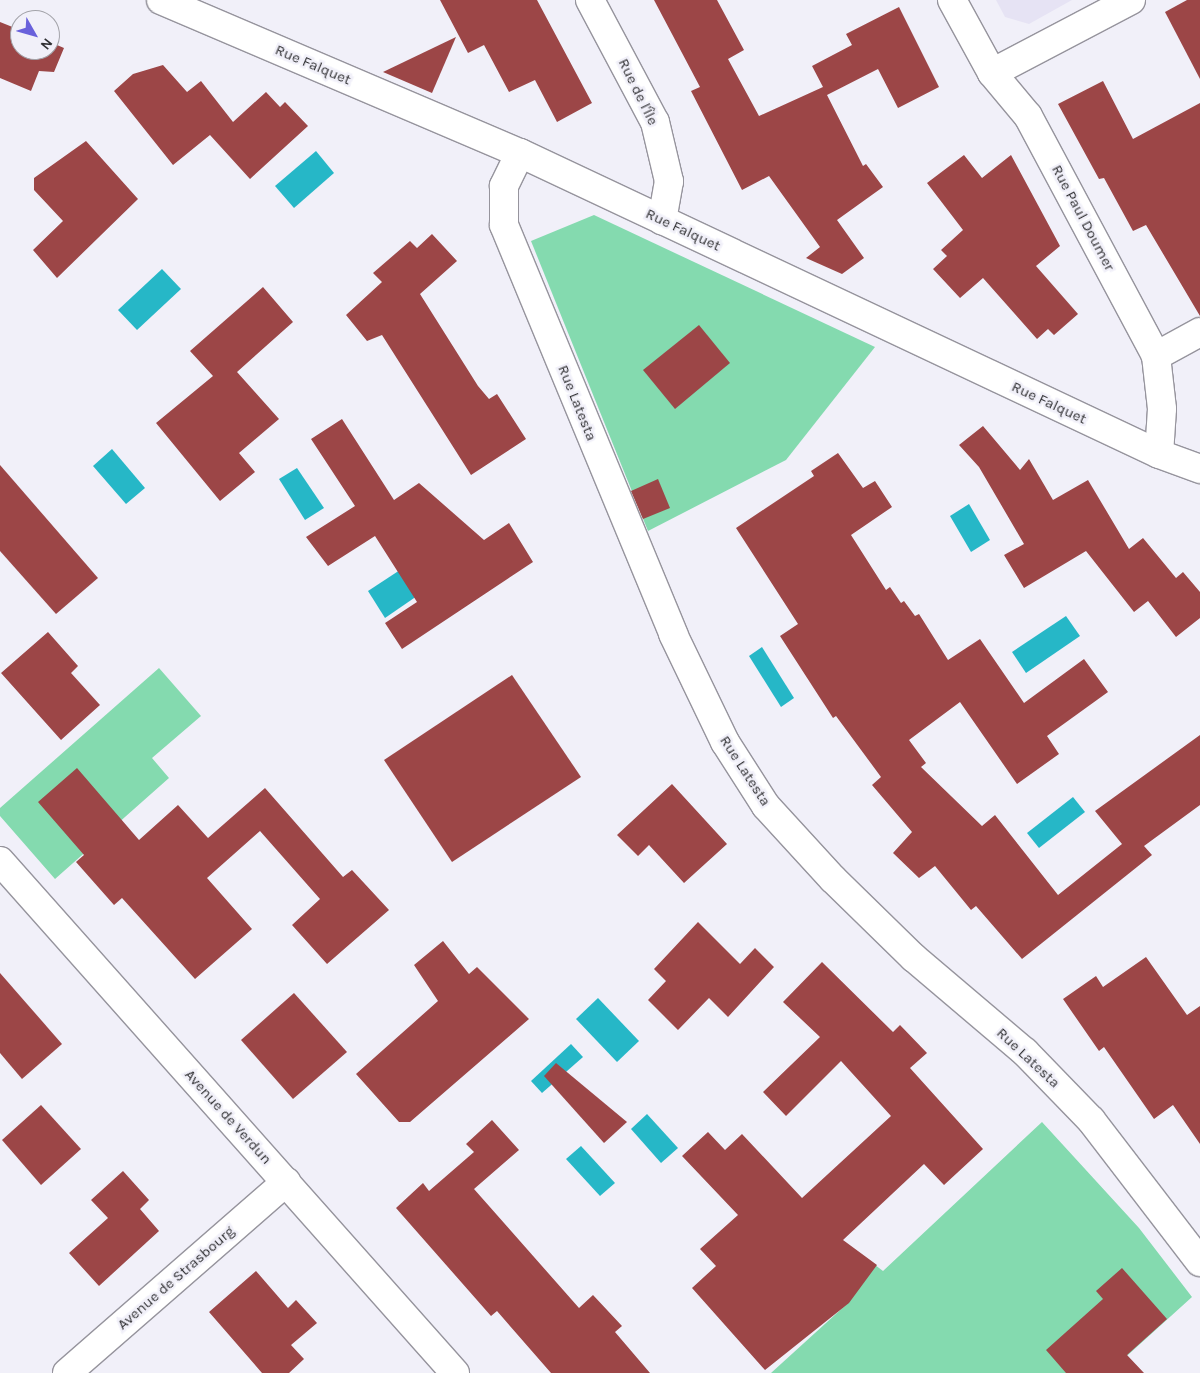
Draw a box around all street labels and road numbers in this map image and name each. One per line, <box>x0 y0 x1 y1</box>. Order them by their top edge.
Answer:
street label: Rue Falquet <box>272 41 354 89</box>
street label: Rue de l'Île <box>614 56 662 128</box>
street label: Rue Paul Doumer <box>1048 162 1118 274</box>
street label: Rue Falquet <box>643 205 723 255</box>
street label: Rue Latesta <box>554 363 600 443</box>
street label: Rue Falquet <box>1009 378 1089 428</box>
street label: Rue Latesta <box>716 733 774 809</box>
street label: Rue Latesta <box>993 1024 1063 1092</box>
street label: Avenue de Verdun <box>181 1066 275 1168</box>
street label: Avenue de Strasbourg <box>114 1222 238 1334</box>

